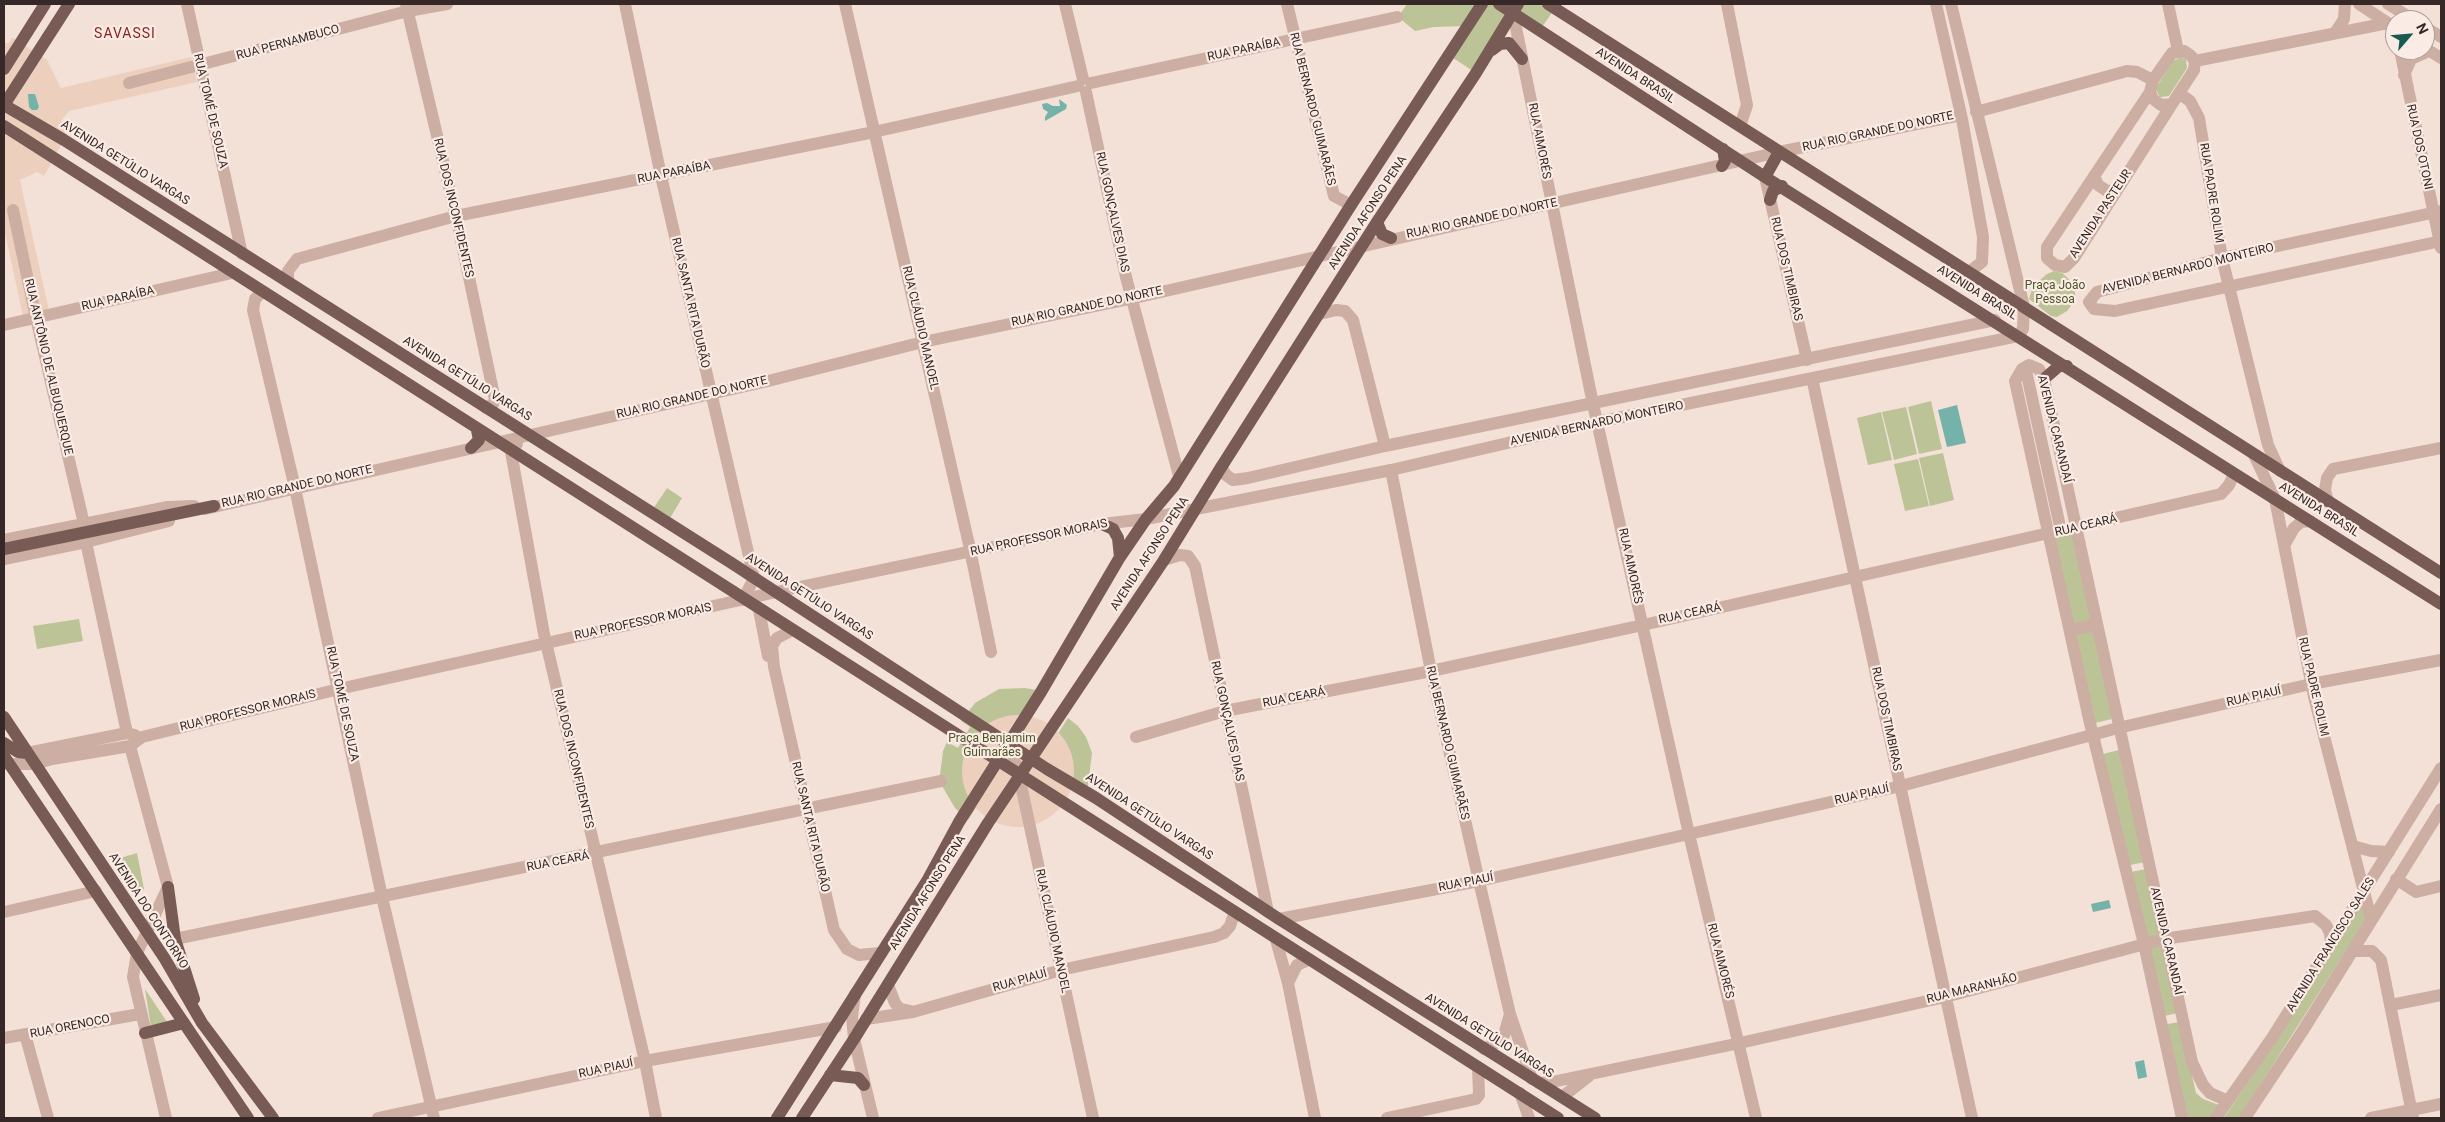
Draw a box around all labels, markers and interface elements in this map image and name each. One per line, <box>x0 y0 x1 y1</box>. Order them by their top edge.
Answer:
north arrow <box>2385 10 2435 60</box>
text: N <box>2413 21 2432 37</box>
street label: RUA PERNAMBUCO <box>235 22 341 64</box>
district label: SAVASSI <box>93 26 157 42</box>
street label: RUA BERNARDO GUIMARÃES <box>1286 31 1338 187</box>
street label: RUA PARAÍBA <box>1206 35 1282 65</box>
street label: AVENIDA BRASIL <box>1593 45 1677 107</box>
street label: RUA TOMÉ DE SOUZA <box>190 52 230 170</box>
street label: RUA AIMORÉS <box>1525 102 1553 180</box>
street label: RUA DOS OTONI <box>2403 103 2435 191</box>
street label: RUA RIO GRANDE DO NORTE <box>1801 109 1955 155</box>
street label: AVENIDA GETÚLIO VARGAS <box>58 117 192 209</box>
street label: RUA DOS INCONFIDENTES <box>430 137 476 279</box>
street label: RUA PADRE ROLIM <box>2196 142 2226 244</box>
street label: RUA GONÇALVES DIAS <box>1092 151 1132 273</box>
street label: AVENIDA AFONSO PENA <box>1326 153 1410 273</box>
street label: RUA PARAÍBA <box>636 159 712 187</box>
street label: AVENIDA PASTEUR <box>2067 167 2135 261</box>
street label: RUA RIO GRANDE DO NORTE <box>1405 196 1559 242</box>
street label: RUA DOS TIMBIRAS <box>1767 216 1805 322</box>
street label: RUA SANTA RITA DURÃO <box>668 236 712 370</box>
street label: AVENIDA BERNARDO MONTEIRO <box>2100 241 2276 297</box>
street label: AVENIDA BRASIL <box>1934 263 2020 323</box>
street label: RUA CLÁUDIO MANOEL <box>899 265 941 391</box>
street label: RUA ANTÔNIO DE ALBUQUERQUE <box>21 277 75 457</box>
park label: Praça João Pessoa <box>2025 279 2085 307</box>
street label: RUA PARAÍBA <box>80 284 156 314</box>
street label: RUA RIO GRANDE DO NORTE <box>1010 284 1164 330</box>
street label: AVENIDA GETÚLIO VARGAS <box>400 333 534 425</box>
street label: RUA RIO GRANDE DO NORTE <box>615 374 769 422</box>
street label: AVENIDA CARANDAÍ <box>2034 374 2074 484</box>
street label: AVENIDA BERNARDO MONTEIRO <box>1509 399 1685 449</box>
street label: RUA RIO GRANDE DO NORTE <box>220 463 374 511</box>
street label: AVENIDA BRASIL <box>2276 480 2362 540</box>
street label: AVENIDA AFONSO PENA <box>1108 494 1192 614</box>
street label: RUA CEARÁ <box>2053 512 2119 540</box>
street label: RUA PROFESSOR MORAIS <box>969 516 1109 560</box>
street label: RUA AIMORÉS <box>1615 527 1645 605</box>
street label: AVENIDA GETÚLIO VARGAS <box>743 550 875 644</box>
street label: RUA PROFESSOR MORAIS <box>573 600 713 644</box>
street label: RUA CEARÁ <box>1657 600 1723 628</box>
street label: RUA PADRE ROLIM <box>2295 636 2331 738</box>
street label: RUA TOMÉ DE SOUZA <box>323 645 361 763</box>
street label: RUA GONÇALVES DIAS <box>1207 660 1247 782</box>
street label: RUA BERNARDO GUIMARÃES <box>1422 665 1472 821</box>
street label: RUA DOS TIMBIRAS <box>1868 666 1904 772</box>
street label: RUA PIAUÍ <box>2225 684 2283 710</box>
street label: RUA CEARÁ <box>1261 685 1327 711</box>
street label: RUA PROFESSOR MORAIS <box>178 687 318 735</box>
street label: RUA DOS INCONFIDENTES <box>550 688 596 830</box>
park label: Praça Benjamim Guimarães <box>948 732 1036 760</box>
street label: RUA SANTA RITA DURÃO <box>788 760 832 894</box>
street label: AVENIDA GETÚLIO VARGAS <box>1083 770 1215 864</box>
street label: RUA PIAUÍ <box>1833 782 1891 808</box>
street label: AVENIDA AFONSO PENA <box>887 833 969 953</box>
street label: RUA CEARÁ <box>525 849 591 875</box>
street label: AVENIDA DO CONTORNO <box>105 850 191 972</box>
street label: RUA CLÁUDIO MANOEL <box>1032 868 1072 994</box>
street label: RUA PIAUÍ <box>1437 871 1495 895</box>
street label: AVENIDA FRANCISCO SALES <box>2284 875 2378 1015</box>
street label: AVENIDA CARANDAÍ <box>2147 886 2185 996</box>
street label: RUA AIMORÉS <box>1704 922 1736 1000</box>
street label: RUA PIAUÍ <box>991 966 1049 996</box>
street label: RUA MARANHÃO <box>1925 971 2019 1007</box>
street label: AVENIDA GETÚLIO VARGAS <box>1422 990 1556 1082</box>
street label: RUA ORENOCO <box>29 1012 111 1042</box>
street label: RUA PIAUÍ <box>577 1056 635 1082</box>

